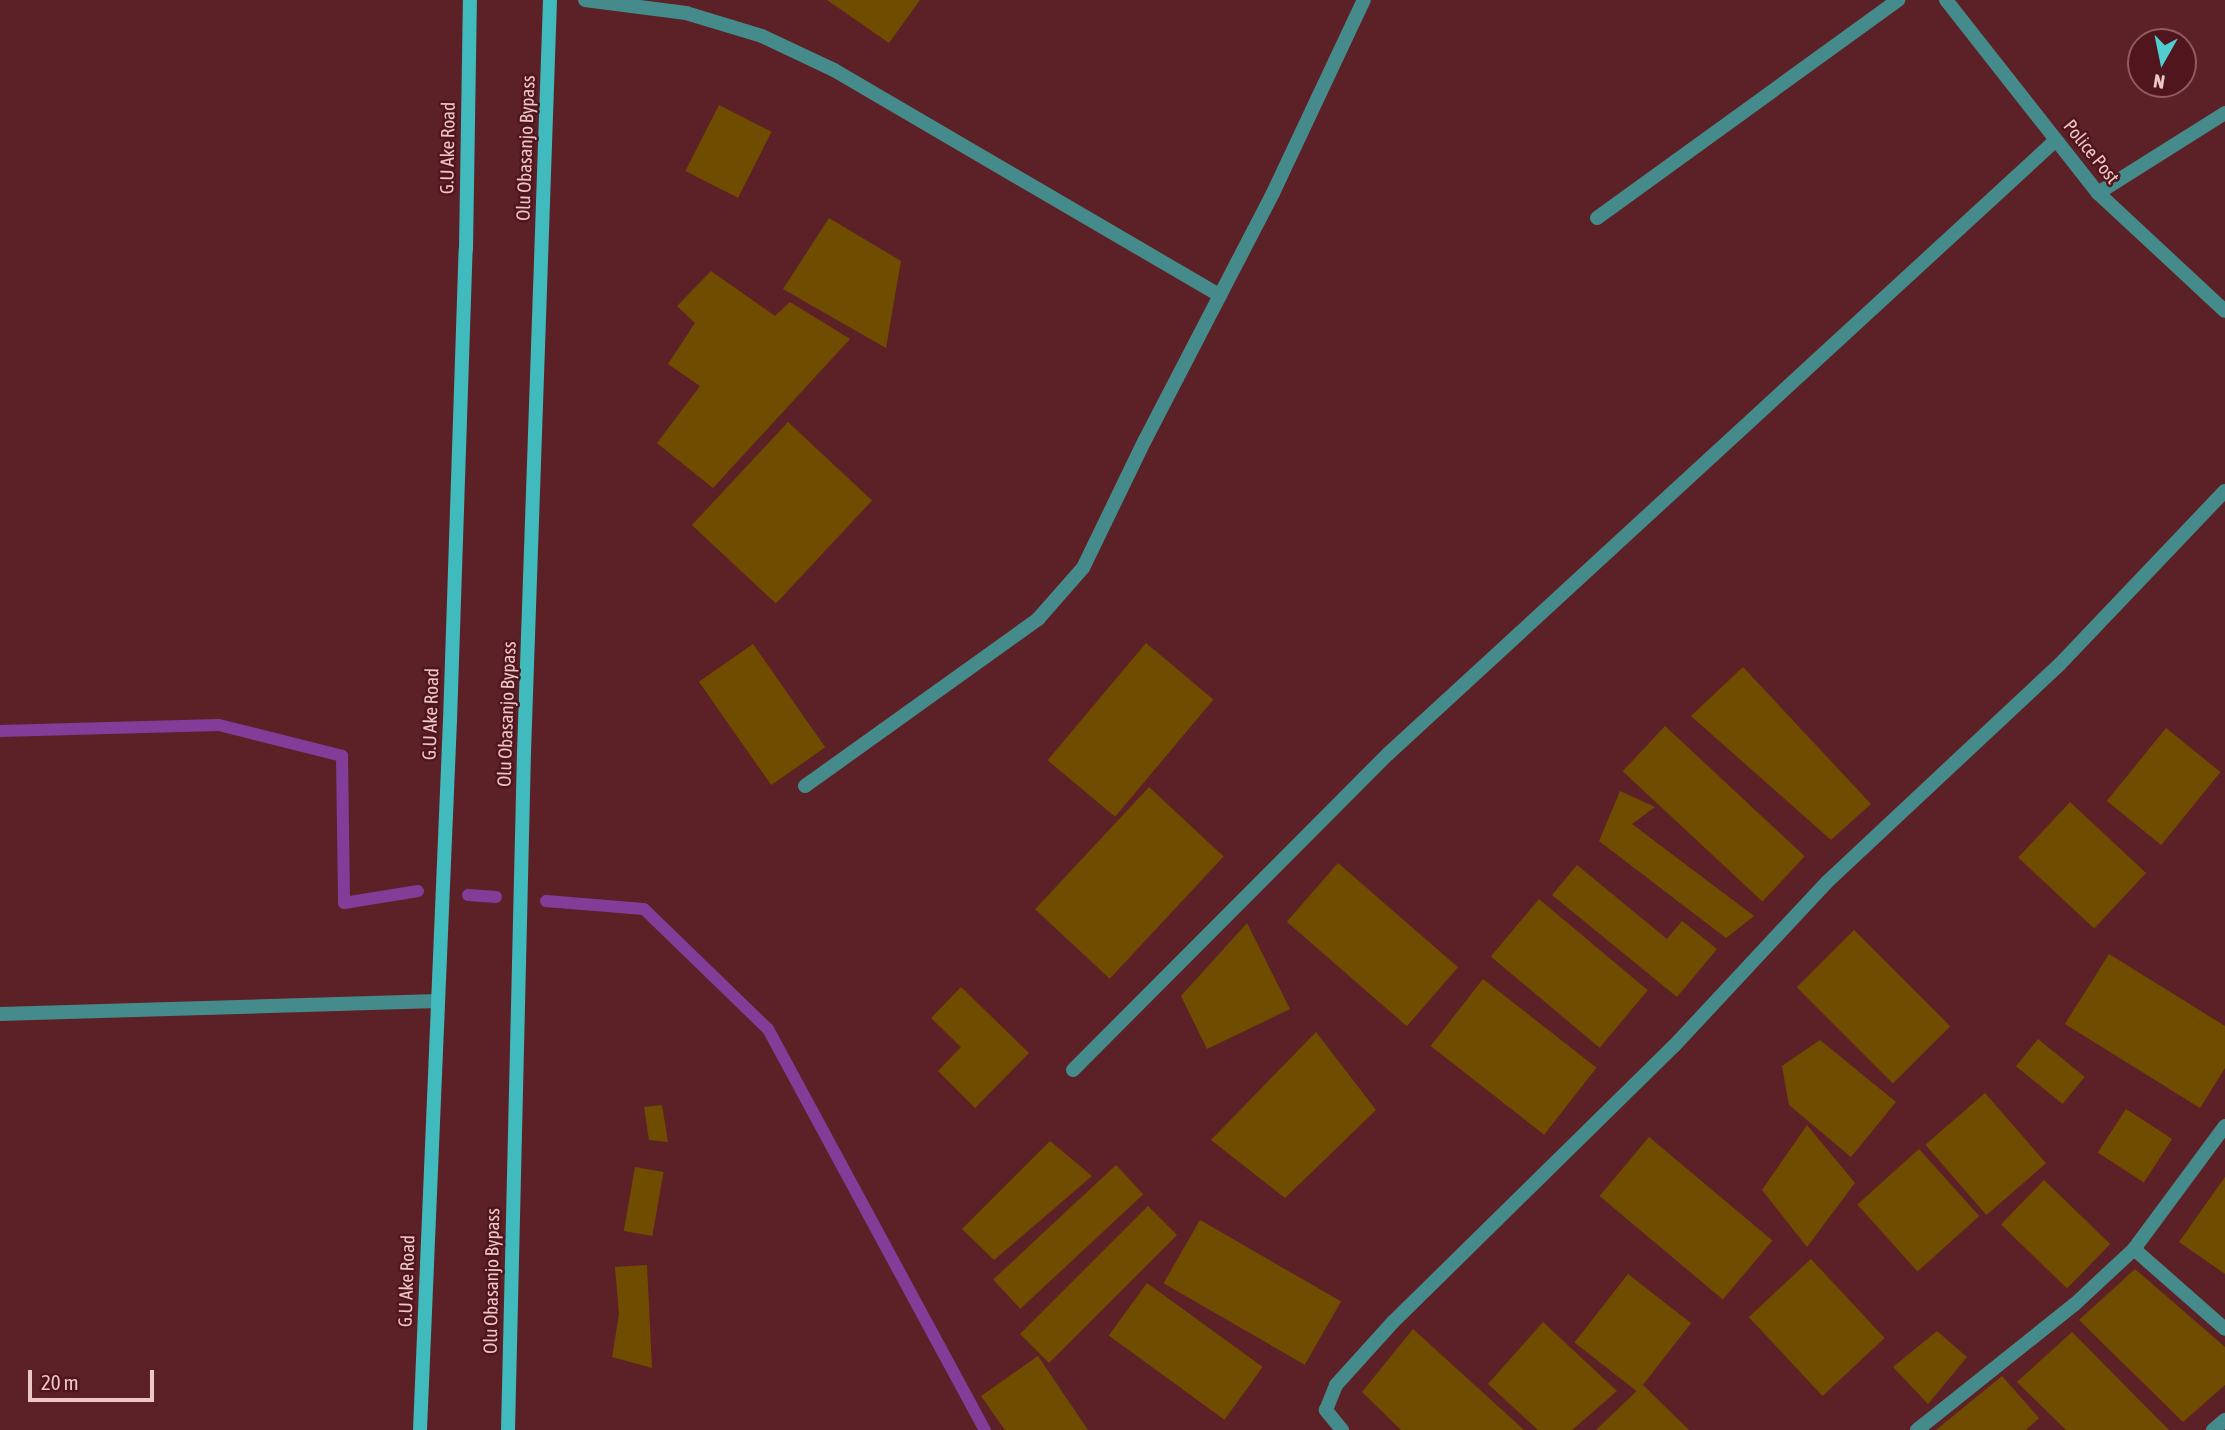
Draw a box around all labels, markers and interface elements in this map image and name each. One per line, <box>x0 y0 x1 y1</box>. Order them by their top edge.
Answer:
north arrow <box>2127 28 2197 98</box>
text: N <box>2152 70 2166 94</box>
street label: Olu Obasanjo Bypass <box>512 75 540 221</box>
street label: G.U Ake Road <box>436 102 460 194</box>
street label: Police Post <box>2058 115 2124 189</box>
street label: Olu Obasanjo Bypass <box>493 641 521 787</box>
street label: G.U Ake Road <box>418 668 444 760</box>
street label: Olu Obasanjo Bypass <box>479 1208 505 1354</box>
street label: G.U Ake Road <box>394 1235 420 1327</box>
scale bar <box>32 1356 158 1400</box>
text: 20 m <box>41 1370 79 1394</box>

